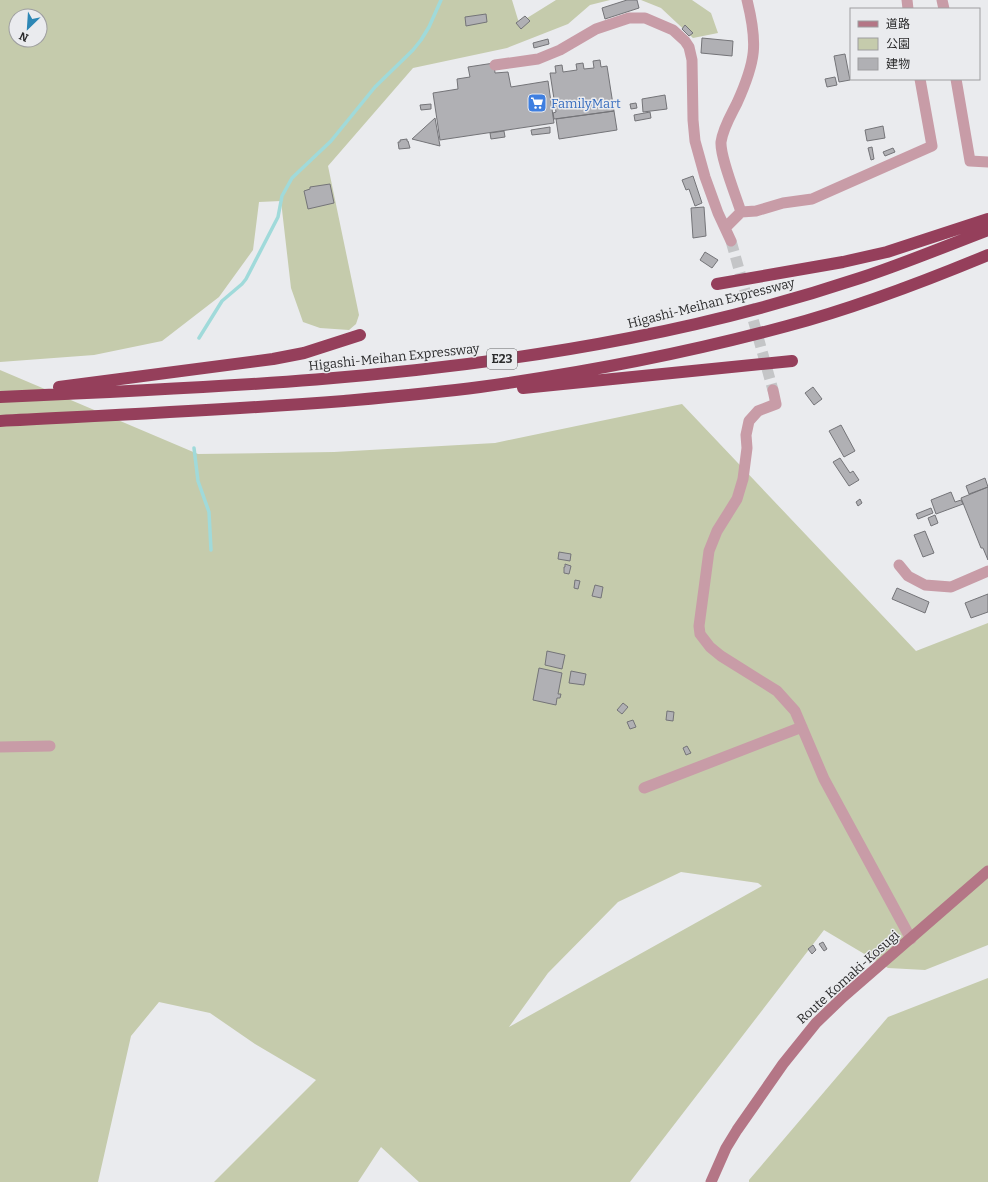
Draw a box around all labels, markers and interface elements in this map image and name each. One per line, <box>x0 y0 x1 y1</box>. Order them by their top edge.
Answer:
north arrow <box>8 8 48 48</box>
legend <box>850 8 980 80</box>
text: 道路 <box>886 17 910 31</box>
text: N <box>17 29 31 44</box>
text: 公園 <box>886 37 910 51</box>
text: 建物 <box>886 57 910 71</box>
supermarket icon: FamilyMart <box>526 92 548 114</box>
place label: FamilyMart <box>551 96 621 111</box>
street label: Higashi-Meihan Expressway <box>626 275 796 331</box>
street label: Higashi-Meihan Expressway <box>308 341 480 373</box>
road number: E23 <box>487 349 517 369</box>
street label: Route Komaki-Kosugi <box>794 927 902 1027</box>

